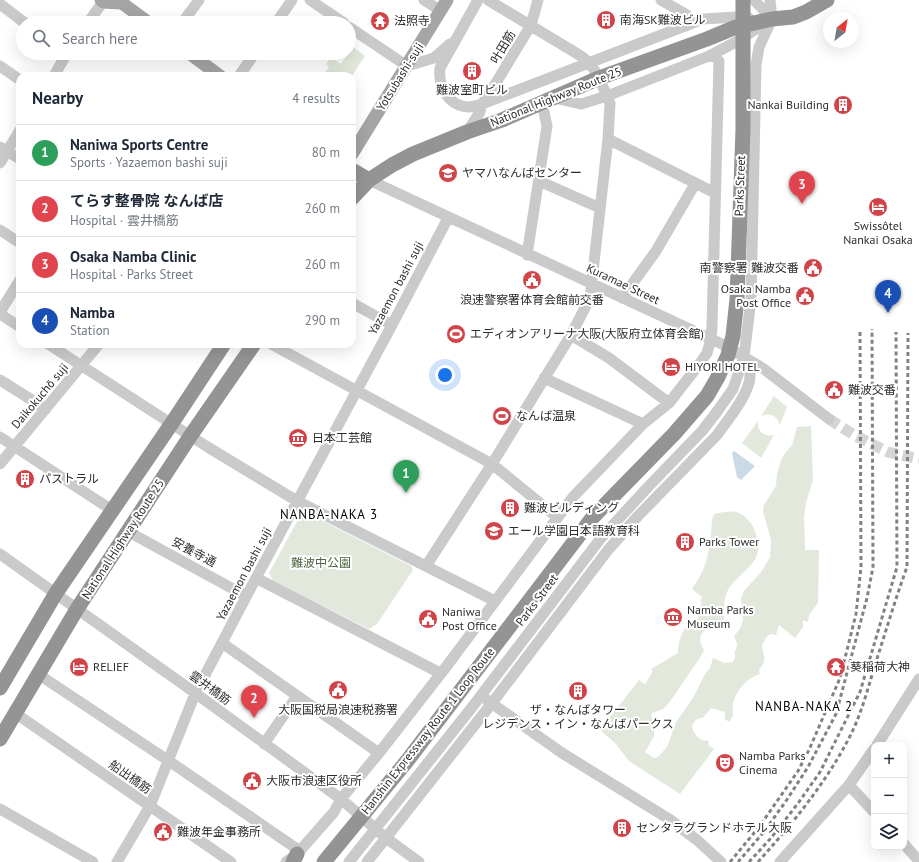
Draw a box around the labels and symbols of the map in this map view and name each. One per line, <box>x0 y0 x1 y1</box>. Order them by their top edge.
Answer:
building icon: 南海SK難波ビル <box>595 9 617 31</box>
temple icon: 法照寺 <box>369 10 391 32</box>
place label: 南海SK難波ビル <box>620 12 706 27</box>
north arrow <box>823 12 859 48</box>
place label: 法照寺 <box>394 13 430 28</box>
street label: 叶田筋 <box>487 27 518 66</box>
street label: Yotsubashi-suji <box>373 40 426 113</box>
building icon: 難波室町ビル <box>461 60 483 82</box>
street label: National Highway Route 25 <box>488 63 624 130</box>
place label: 難波室町ビル <box>436 82 508 97</box>
building icon: Nankai Building <box>832 94 854 116</box>
place label: Nankai Building <box>747 97 829 112</box>
street label: Parks Street <box>731 155 748 217</box>
school or university icon: ヤマハなんばセンター <box>437 162 459 184</box>
place label: ヤマハなんばセンター <box>462 165 582 180</box>
pin: 3 <box>789 171 815 204</box>
hotel icon: Swissôtel Nankai Osaka <box>867 196 889 218</box>
place label: Swissôtel Nankai Osaka <box>843 218 913 247</box>
street label: Yazaemon bashi suji <box>365 239 426 337</box>
public building icon: 南警察署 難波交番 <box>802 257 824 279</box>
street label: Kuramae Street <box>584 260 662 307</box>
place label: 南警察署 難波交番 <box>700 260 799 275</box>
public building icon: 浪速警察署体育会館前交番 <box>521 269 543 291</box>
pin: 4 <box>875 280 901 313</box>
place label: Osaka Namba Post Office <box>721 281 791 310</box>
public building icon: Osaka Namba Post Office <box>794 285 816 307</box>
place label: 浪速警察署体育会館前交番 <box>460 292 604 307</box>
sports icon: エディオンアリーナ大阪(大阪府立体育会館) <box>445 323 467 345</box>
place label: エディオンアリーナ大阪(大阪府立体育会館) <box>470 326 704 341</box>
hotel icon: HIYORI HOTEL <box>660 356 682 378</box>
place label: HIYORI HOTEL <box>685 359 760 374</box>
street label: Daikokuchō suji <box>8 360 71 431</box>
your location <box>435 365 455 385</box>
public building icon: 難波交番 <box>823 379 845 401</box>
place label: 難波交番 <box>848 382 896 397</box>
sports icon: なんば温泉 <box>491 405 513 427</box>
place label: なんば温泉 <box>516 408 576 423</box>
museum icon: 日本工芸館 <box>287 427 309 449</box>
place label: 日本工芸館 <box>312 430 372 445</box>
pin: 1 <box>393 460 419 493</box>
building icon: パストラル <box>14 468 36 490</box>
place label: パストラル <box>39 471 99 486</box>
street label: National Highway Route 25 <box>78 476 167 602</box>
building icon: 難波ビルディング <box>499 497 521 519</box>
place label: 難波ビルディング <box>524 500 619 515</box>
district label: NANBA-NAKA 3 <box>280 506 378 523</box>
school or university icon: エール学園日本語教育科 <box>483 520 505 542</box>
place label: エール学園日本語教育科 <box>508 523 640 538</box>
street label: Yazaemon bashi suji <box>213 525 274 623</box>
building icon: Parks Tower <box>674 531 696 553</box>
street label: 安養寺通 <box>170 534 219 569</box>
place label: Parks Tower <box>699 534 759 549</box>
park label: 難波中公園 <box>291 555 351 570</box>
street label: Parks Street <box>512 571 561 629</box>
place label: Namba Parks Museum <box>687 602 754 631</box>
place label: Naniwa Post Office <box>442 604 497 633</box>
museum icon: Namba Parks Museum <box>662 606 684 628</box>
public building icon: Naniwa Post Office <box>417 608 439 630</box>
street label: Hanshin Expressway Route 1 Loop Route <box>358 644 497 817</box>
hotel icon: RELIEF <box>68 656 90 678</box>
temple icon: 葵稲荷大神 <box>825 656 847 678</box>
place label: RELIEF <box>93 659 129 674</box>
place label: 葵稲荷大神 <box>850 659 910 674</box>
street label: 雲井橋筋 <box>186 667 234 708</box>
public building icon: 大阪国税局浪速税務署 <box>327 679 349 701</box>
building icon: ザ・なんばタワー レジデンス・イン・なんばパークス <box>567 680 589 702</box>
pin: 2 <box>241 685 267 718</box>
district label: NANBA-NAKA 2 <box>755 698 853 715</box>
place label: 大阪国税局浪速税務署 <box>278 702 398 717</box>
place label: ザ・なんばタワー レジデンス・イン・なんばパークス <box>482 702 674 731</box>
place label: Namba Parks Cinema <box>739 748 806 777</box>
theatre icon: Namba Parks Cinema <box>714 752 736 774</box>
street label: 船出橋筋 <box>106 757 154 797</box>
public building icon: 大阪市浪速区役所 <box>241 770 263 792</box>
place label: 大阪市浪速区役所 <box>266 773 362 788</box>
building icon: センタラグランドホテル大阪 <box>611 817 633 839</box>
place label: センタラグランドホテル大阪 <box>636 820 792 835</box>
public building icon: 難波年金事務所 <box>152 821 174 843</box>
place label: 難波年金事務所 <box>177 824 261 839</box>

